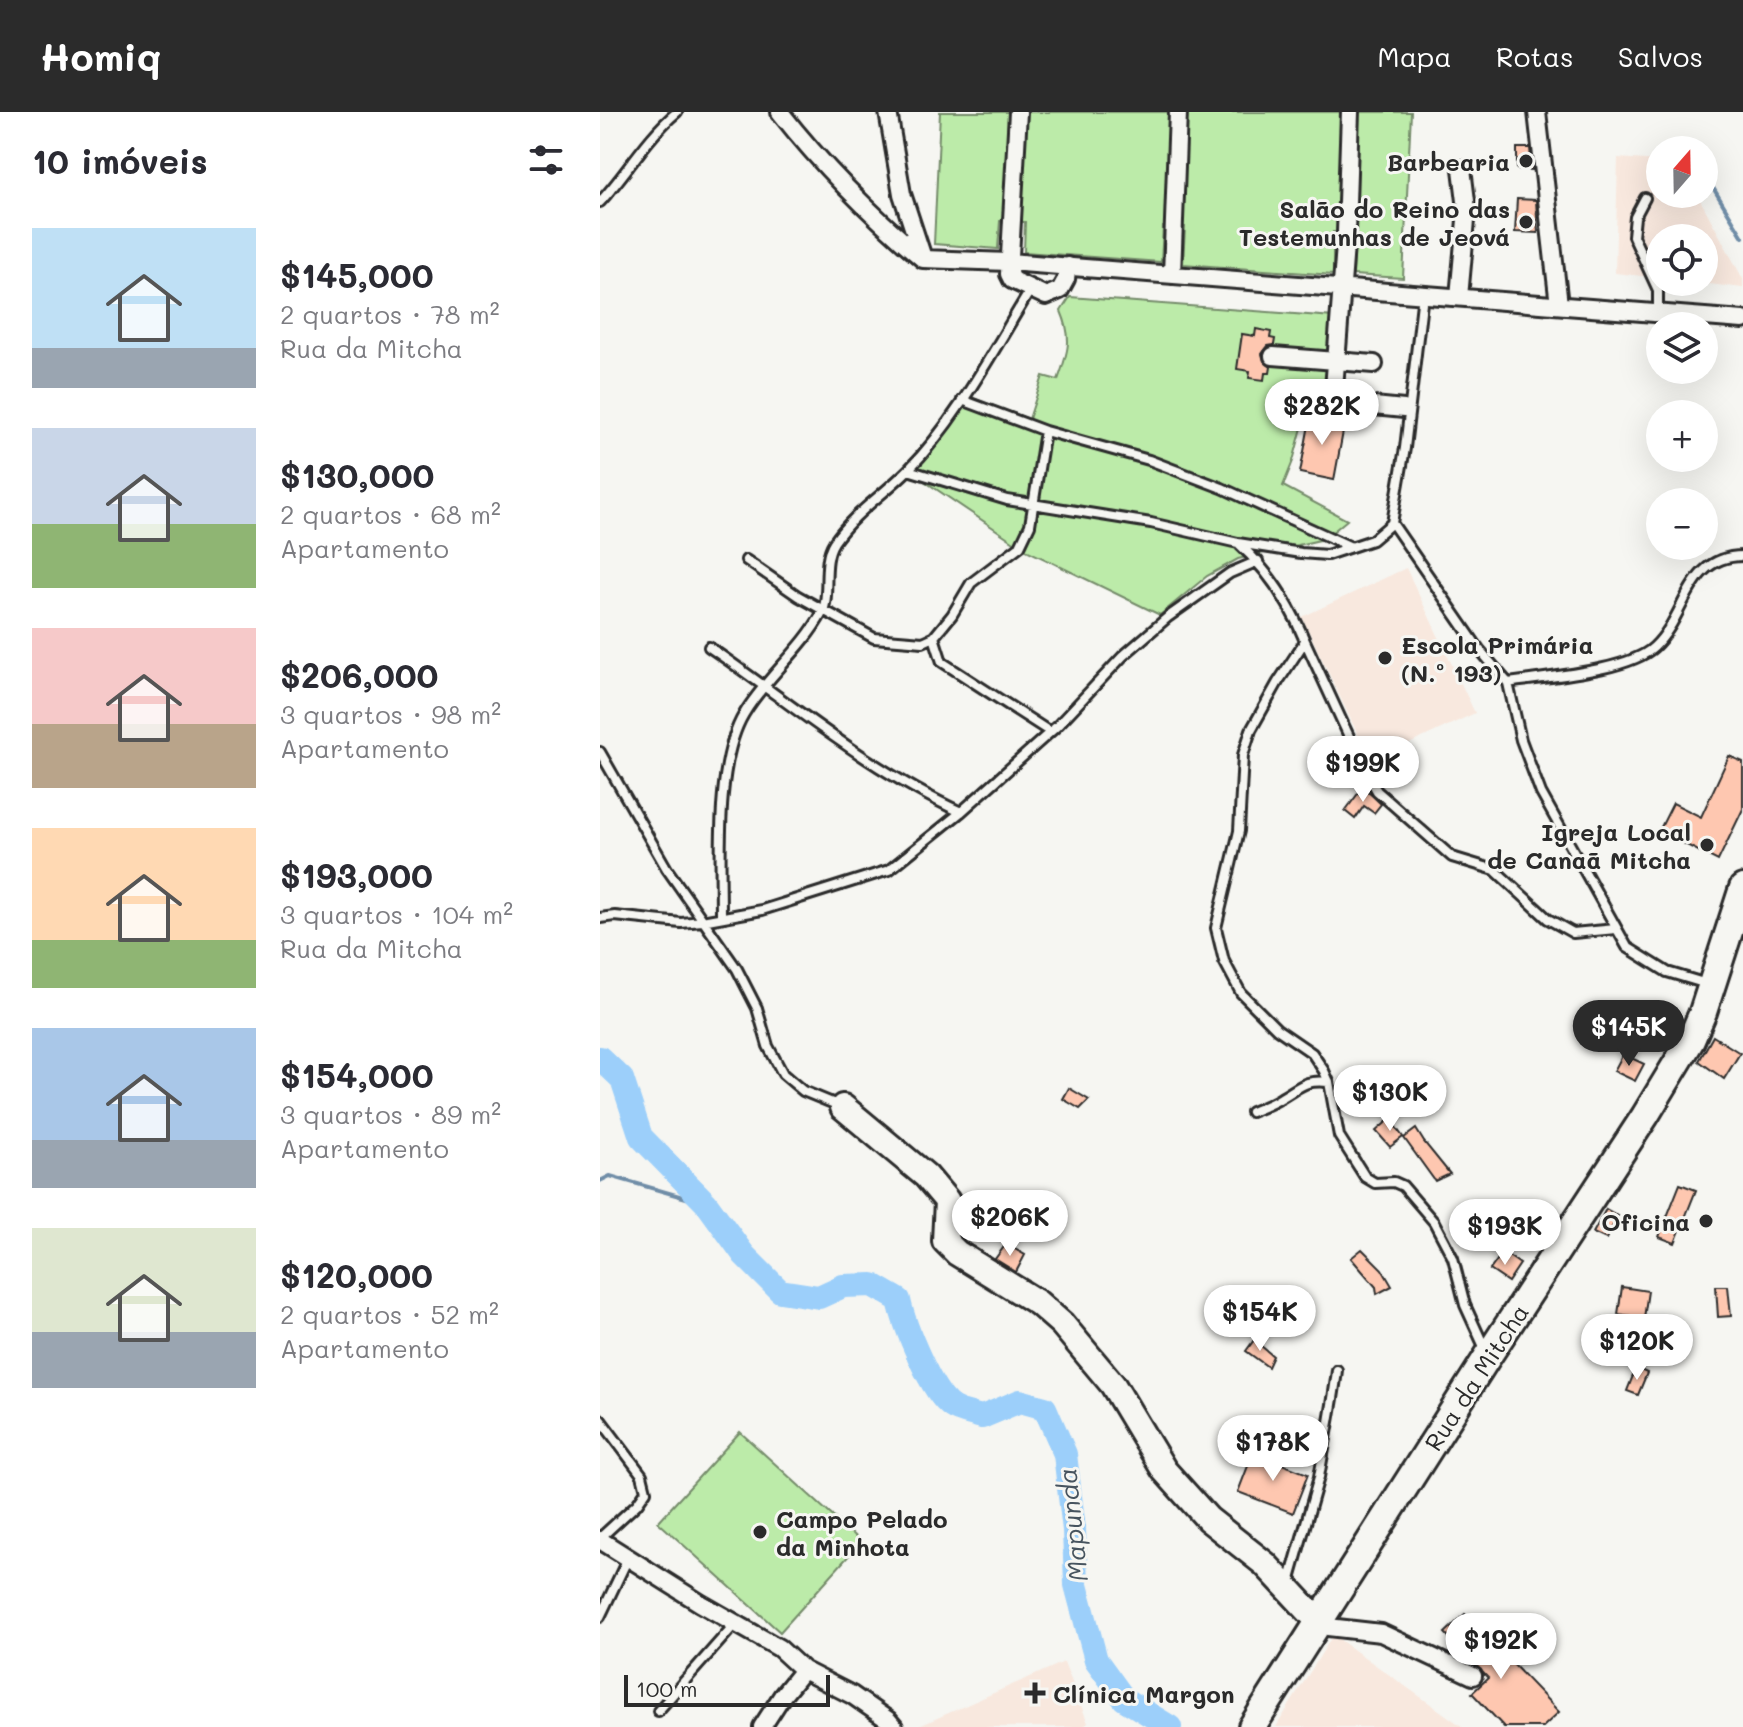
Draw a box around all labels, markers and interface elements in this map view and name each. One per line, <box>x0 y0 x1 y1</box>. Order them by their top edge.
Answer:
text: Homiq <box>40 31 161 81</box>
text: Mapa <box>1377 38 1452 74</box>
text: Rotas <box>1496 38 1574 74</box>
text: Salvos <box>1618 38 1703 74</box>
north arrow <box>1646 136 1718 208</box>
map controls <box>1646 136 1718 560</box>
text: 10 imóveis <box>32 138 208 183</box>
icon: filters <box>524 138 568 182</box>
place label: Barbearia <box>1387 146 1510 177</box>
marker: Barbearia <box>1517 152 1535 170</box>
place label: Salão do Reino das Testemunhas de Jeová <box>1239 193 1510 252</box>
marker: Salão do Reino das Testemunhas de Jeová <box>1517 213 1535 231</box>
button: locate <box>1646 224 1718 296</box>
text: $145,000 <box>280 252 434 297</box>
icon: home <box>96 260 192 356</box>
text: 2 quartos · 78 m² <box>280 297 499 331</box>
button: layers <box>1646 312 1718 384</box>
text: Rua da Mitcha <box>280 331 463 365</box>
pin: $282K <box>1266 379 1378 447</box>
text: $282K <box>1283 388 1361 422</box>
button: + <box>1646 400 1718 472</box>
text: $130,000 <box>280 452 434 497</box>
icon: home <box>96 460 192 556</box>
button: − <box>1646 488 1718 560</box>
text: 2 quartos · 68 m² <box>280 497 501 531</box>
text: Apartamento <box>280 531 449 565</box>
place label: Escola Primária (N.º 193) <box>1401 629 1593 688</box>
marker: Escola Primária (N.º 193) <box>1376 649 1394 667</box>
text: $206,000 <box>280 652 438 697</box>
icon: home <box>96 660 192 756</box>
text: 3 quartos · 98 m² <box>280 697 501 731</box>
text: Apartamento <box>280 731 449 765</box>
pin: $199K <box>1307 736 1419 804</box>
text: $199K <box>1325 745 1401 779</box>
place label: Igreja Local de Canaã Mitcha <box>1487 816 1691 875</box>
marker: Igreja Local de Canaã Mitcha <box>1698 836 1716 854</box>
text: $193,000 <box>280 852 433 897</box>
icon: home <box>96 860 192 956</box>
text: 3 quartos · 104 m² <box>280 897 513 931</box>
text: Rua da Mitcha <box>280 931 463 965</box>
pin: $145K <box>1573 1000 1685 1068</box>
text: $145K <box>1591 1009 1667 1043</box>
text: $154,000 <box>280 1052 434 1097</box>
icon: home <box>96 1060 192 1156</box>
pin: $130K <box>1334 1065 1446 1133</box>
text: $130K <box>1351 1074 1429 1108</box>
text: 3 quartos · 89 m² <box>280 1097 501 1131</box>
text: Apartamento <box>280 1131 449 1165</box>
pin: $206K <box>954 1190 1066 1258</box>
text: $206K <box>970 1199 1050 1233</box>
pin: $193K <box>1449 1199 1561 1267</box>
place label: Oficina <box>1601 1206 1690 1237</box>
text: $193K <box>1467 1208 1543 1242</box>
marker: Oficina <box>1697 1212 1715 1230</box>
text: $120,000 <box>280 1252 433 1297</box>
icon: home <box>96 1260 192 1356</box>
pin: $154K <box>1204 1285 1316 1353</box>
text: $154K <box>1222 1294 1298 1328</box>
text: 2 quartos · 52 m² <box>280 1297 499 1331</box>
street label: Rua da Mitcha <box>1417 1298 1535 1456</box>
pin: $120K <box>1581 1314 1693 1382</box>
text: $120K <box>1599 1323 1675 1357</box>
text: Apartamento <box>280 1331 449 1365</box>
pin: $178K <box>1217 1415 1329 1483</box>
text: $178K <box>1235 1424 1311 1458</box>
water label: Mapunda <box>1049 1466 1095 1584</box>
place label: Campo Pelado da Minhota <box>776 1503 948 1562</box>
marker: Campo Pelado da Minhota <box>751 1523 769 1541</box>
pin: $192K <box>1445 1613 1557 1681</box>
text: $192K <box>1464 1622 1538 1656</box>
scale bar <box>624 1671 830 1707</box>
text: 100 m <box>636 1674 698 1703</box>
place label: Clínica Margon <box>1053 1678 1235 1709</box>
marker: Clínica Margon <box>1024 1682 1046 1704</box>

